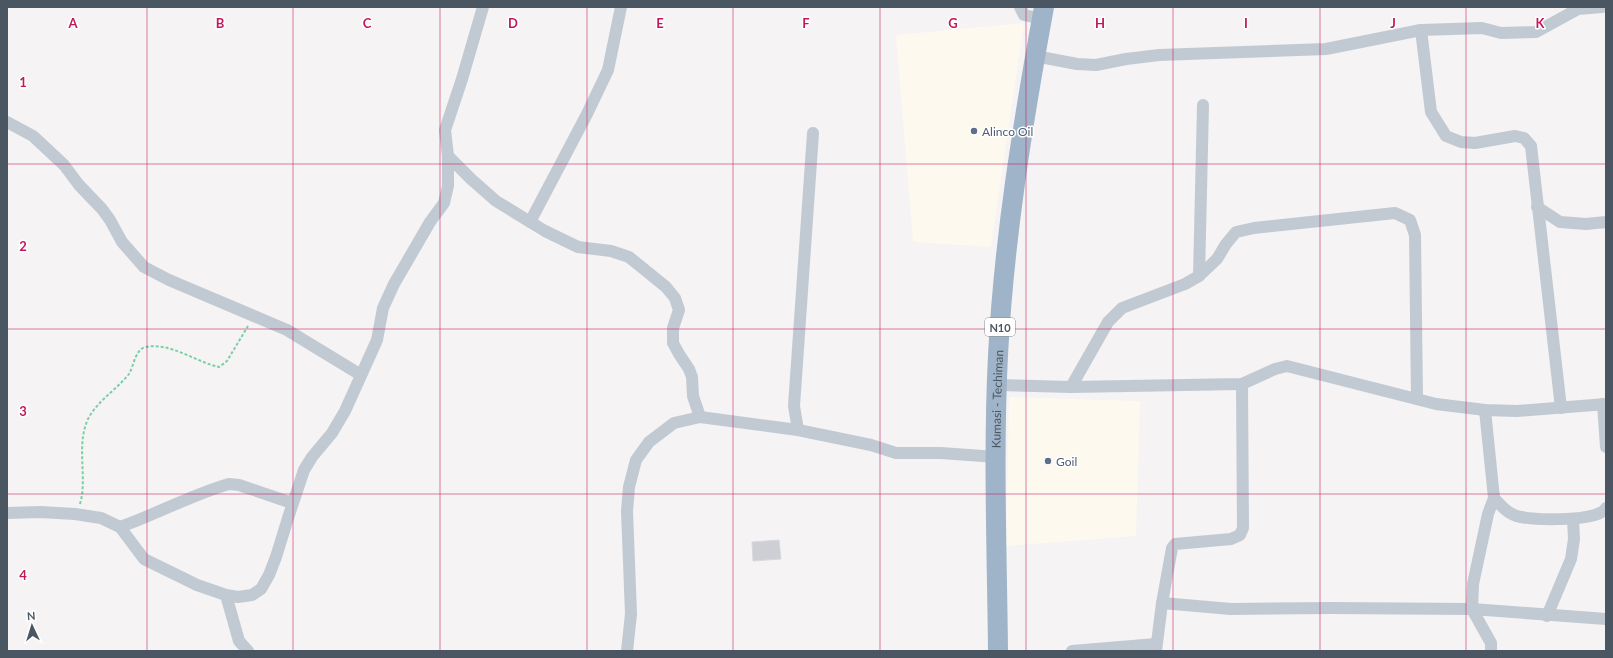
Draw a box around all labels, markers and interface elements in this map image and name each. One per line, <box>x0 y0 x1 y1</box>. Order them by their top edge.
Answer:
text: A <box>67 15 78 31</box>
text: B <box>216 15 225 31</box>
text: C <box>363 15 372 31</box>
text: D <box>508 15 518 31</box>
text: E <box>656 15 664 31</box>
text: F <box>802 15 810 31</box>
text: G <box>948 15 958 31</box>
text: H <box>1095 15 1105 31</box>
text: I <box>1244 15 1248 31</box>
text: J <box>1390 15 1396 31</box>
text: K <box>1536 15 1546 31</box>
text: 1 <box>19 74 27 90</box>
place label: Alinco Oil <box>982 124 1033 139</box>
marker: Alinco Oil <box>969 126 979 136</box>
text: 2 <box>19 238 27 254</box>
road number: N10 <box>985 318 1015 336</box>
street label: Kumasi - Techiman <box>988 349 1006 448</box>
text: 3 <box>19 403 27 419</box>
place label: Goil <box>1056 454 1077 469</box>
marker: Goil <box>1043 456 1053 466</box>
text: 4 <box>19 567 27 583</box>
north arrow <box>12 606 52 646</box>
text: N <box>27 609 36 622</box>

